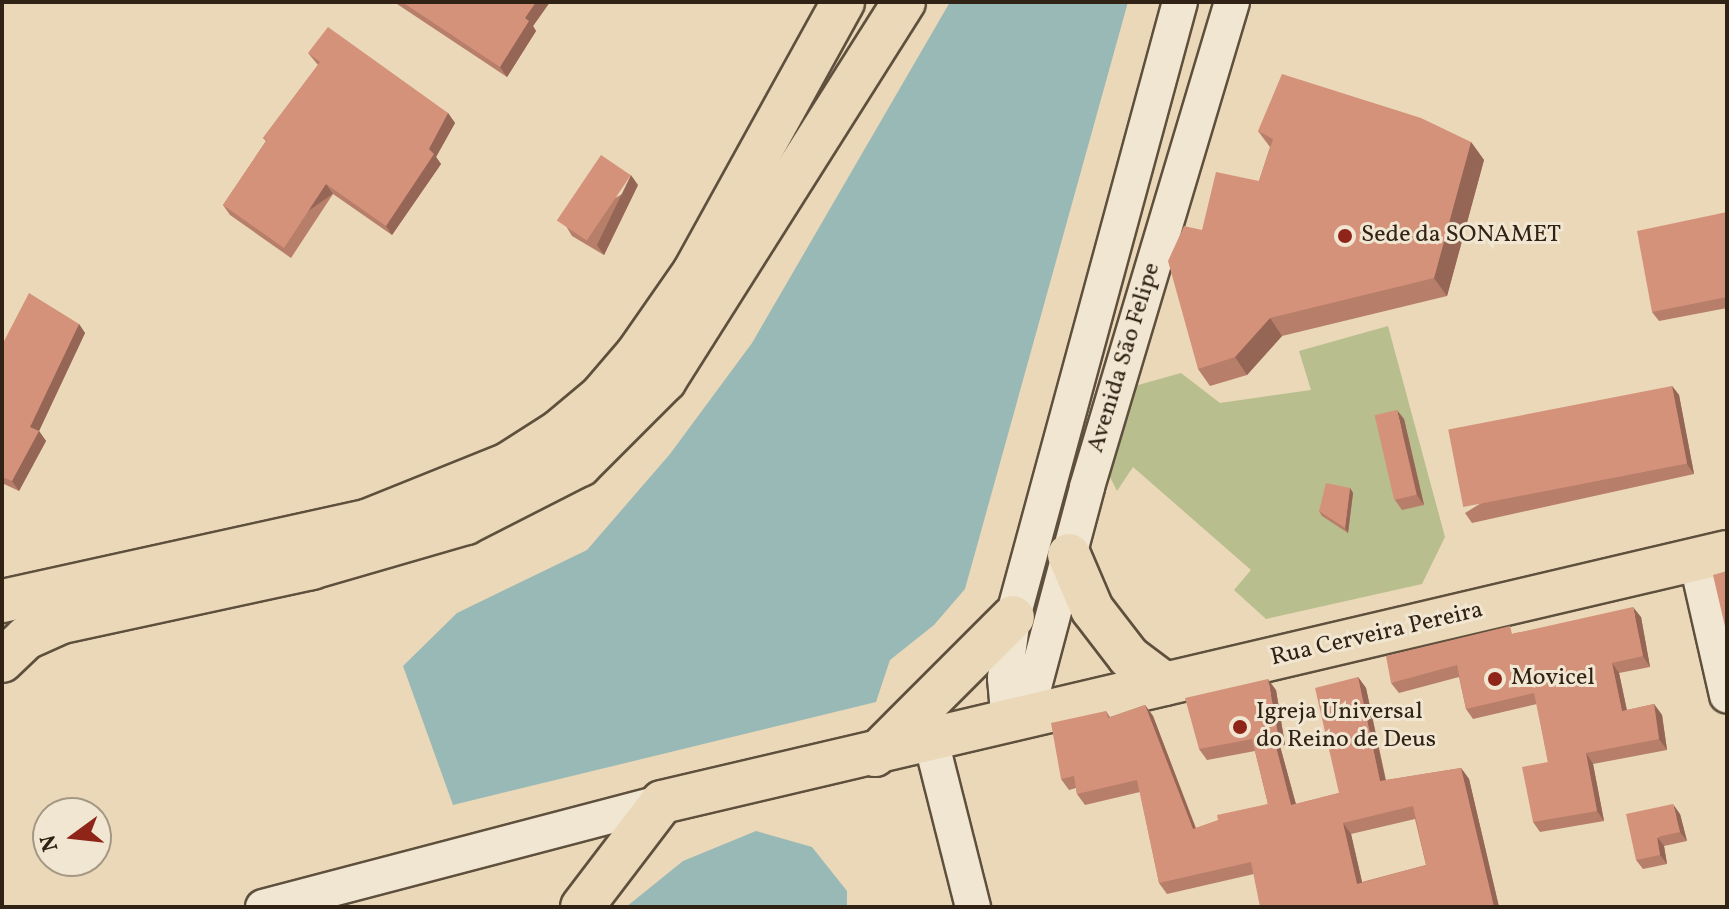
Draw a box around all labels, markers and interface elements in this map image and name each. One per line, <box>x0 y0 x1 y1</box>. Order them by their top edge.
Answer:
place label: Sede da SONAMET <box>1361 222 1561 250</box>
marker: Sede da SONAMET <box>1336 227 1354 245</box>
street label: Avenida São Felipe <box>1082 260 1168 456</box>
street label: Rua Cerveira Pereira <box>1268 597 1486 673</box>
place label: Movicel <box>1511 665 1595 693</box>
marker: Movicel <box>1486 670 1504 688</box>
place label: Igreja Universal do Reino de Deus <box>1256 699 1436 755</box>
marker: Igreja Universal do Reino de Deus <box>1231 718 1249 736</box>
north arrow <box>32 797 112 877</box>
text: N <box>33 831 67 855</box>

